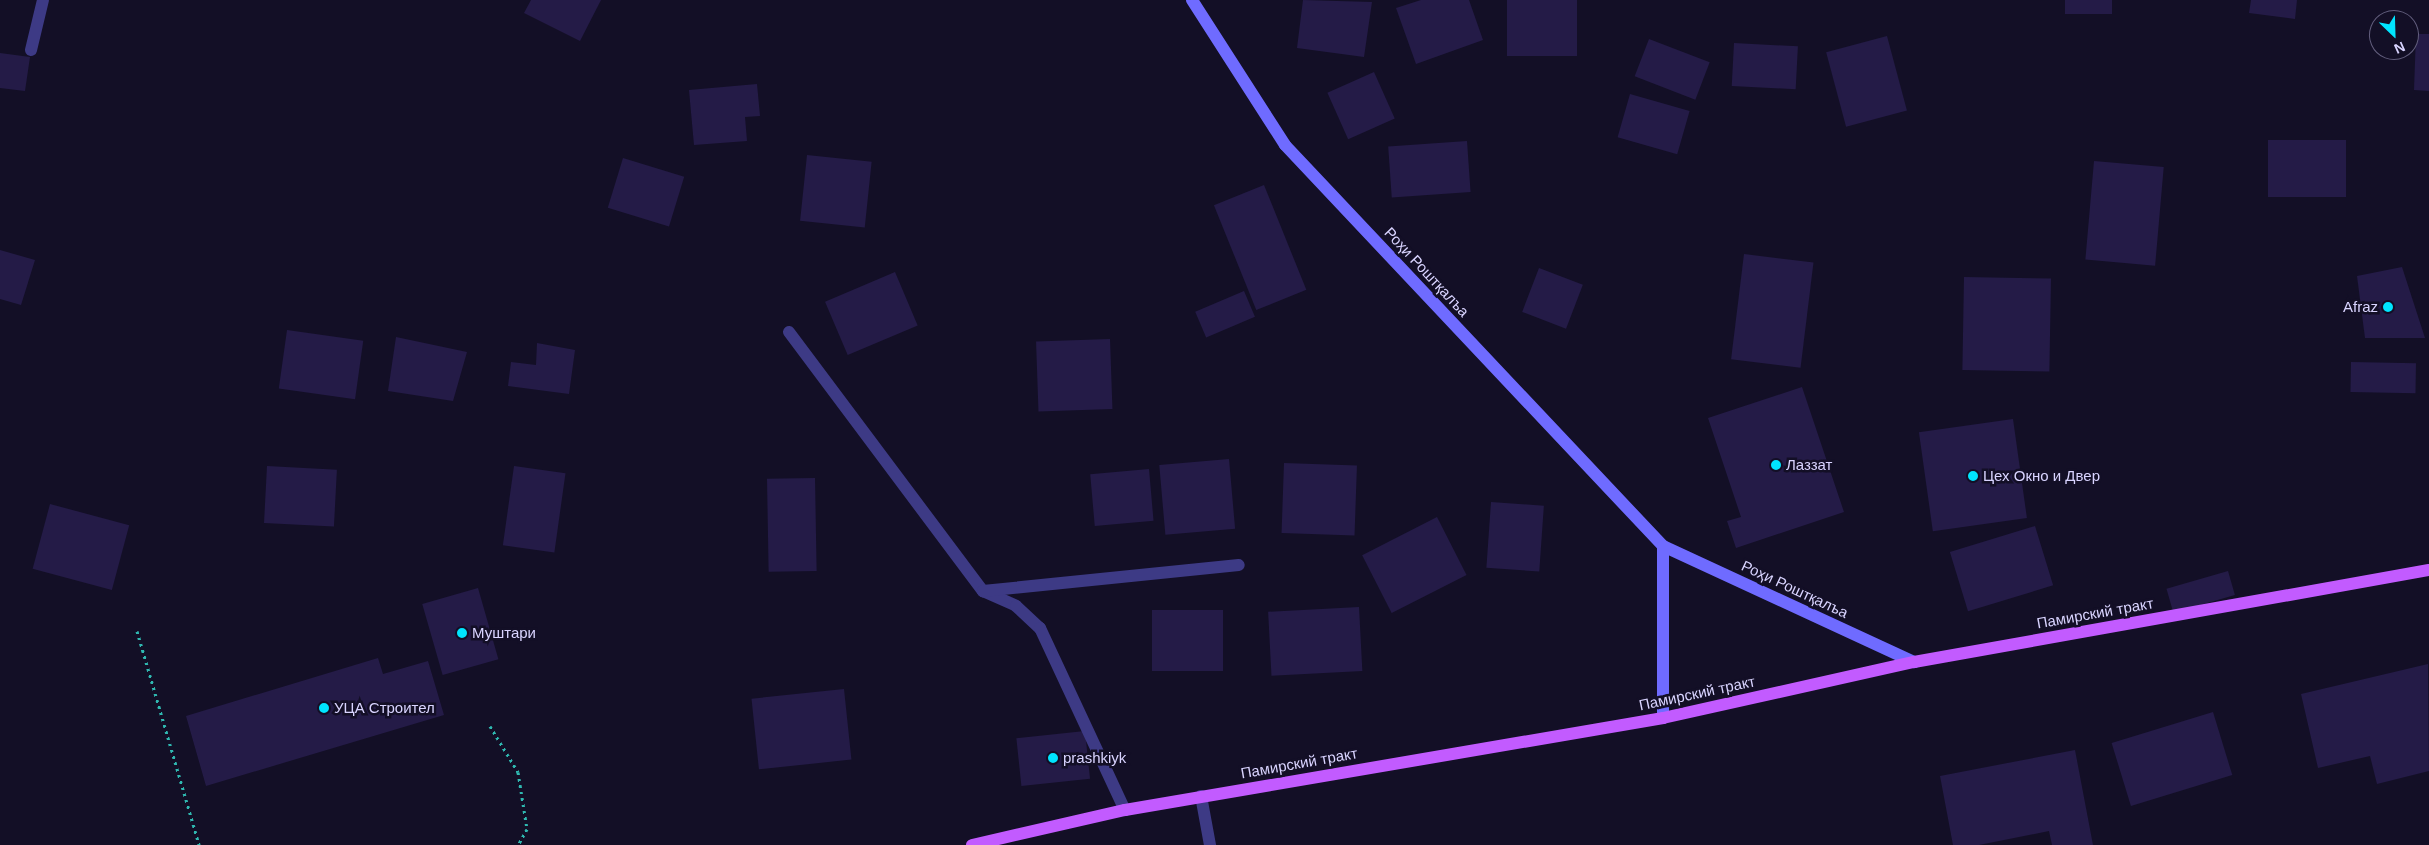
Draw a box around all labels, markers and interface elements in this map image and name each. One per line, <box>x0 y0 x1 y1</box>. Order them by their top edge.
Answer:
north arrow <box>2369 10 2419 60</box>
text: N <box>2392 38 2408 57</box>
street label: Роҳи Роштқалъа <box>1381 224 1473 320</box>
place label: Afraz <box>2343 298 2378 316</box>
marker: Afraz <box>2382 301 2394 313</box>
place label: Лаззат <box>1786 456 1832 474</box>
marker: Лаззат <box>1770 459 1782 471</box>
place label: Цех Окно и Двер <box>1983 467 2100 485</box>
marker: Цех Окно и Двер <box>1967 470 1979 482</box>
street label: Роҳи Роштқалъа <box>1739 556 1851 622</box>
street label: Памирский тракт <box>2035 594 2155 632</box>
place label: Муштари <box>472 624 536 642</box>
marker: Муштари <box>456 627 468 639</box>
street label: Памирский тракт <box>1637 672 1757 714</box>
place label: УЦА Строител <box>334 699 435 717</box>
marker: УЦА Строител <box>318 702 330 714</box>
street label: Памирский тракт <box>1239 744 1359 782</box>
place label: prashkiyk <box>1063 749 1126 767</box>
marker: prashkiyk <box>1047 752 1059 764</box>

